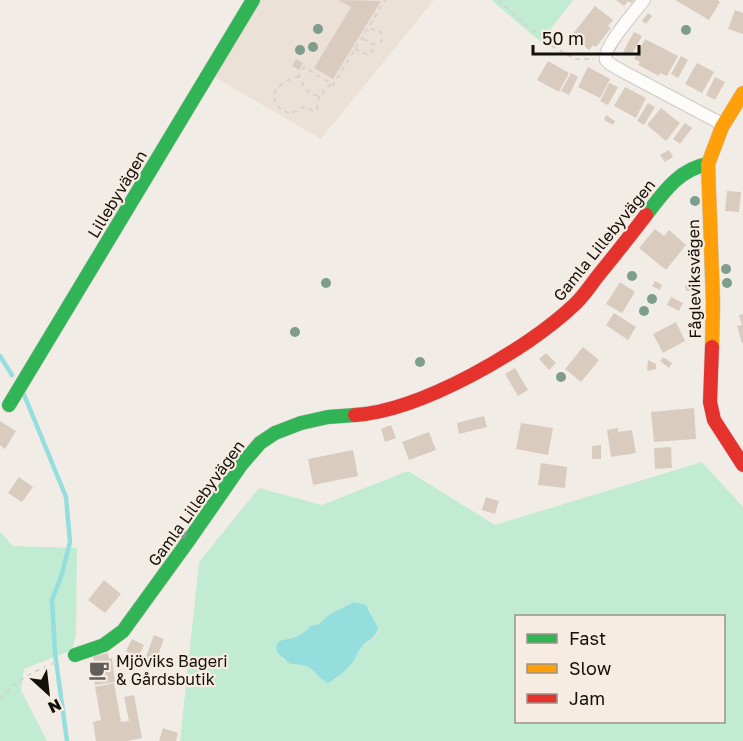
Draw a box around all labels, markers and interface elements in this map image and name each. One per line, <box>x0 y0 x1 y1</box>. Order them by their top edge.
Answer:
scale bar <box>533 18 640 56</box>
text: 50 m <box>542 27 584 49</box>
street label: Lillebyvägen <box>83 147 151 241</box>
street label: Gamla Lillebyvägen <box>549 175 659 305</box>
street label: Fågleviksvägen <box>683 219 705 339</box>
street label: Gamla Lillebyvägen <box>144 436 248 570</box>
legend <box>515 615 725 723</box>
text: Fast <box>569 627 606 649</box>
place label: Mjöviks Bageri & Gårdsbutik <box>116 651 228 689</box>
text: Slow <box>569 657 612 679</box>
cafe icon: Mjöviks Bageri & Gårdsbutik <box>87 658 111 682</box>
north arrow <box>18 663 78 723</box>
text: Jam <box>569 687 605 709</box>
text: N <box>45 695 65 718</box>

